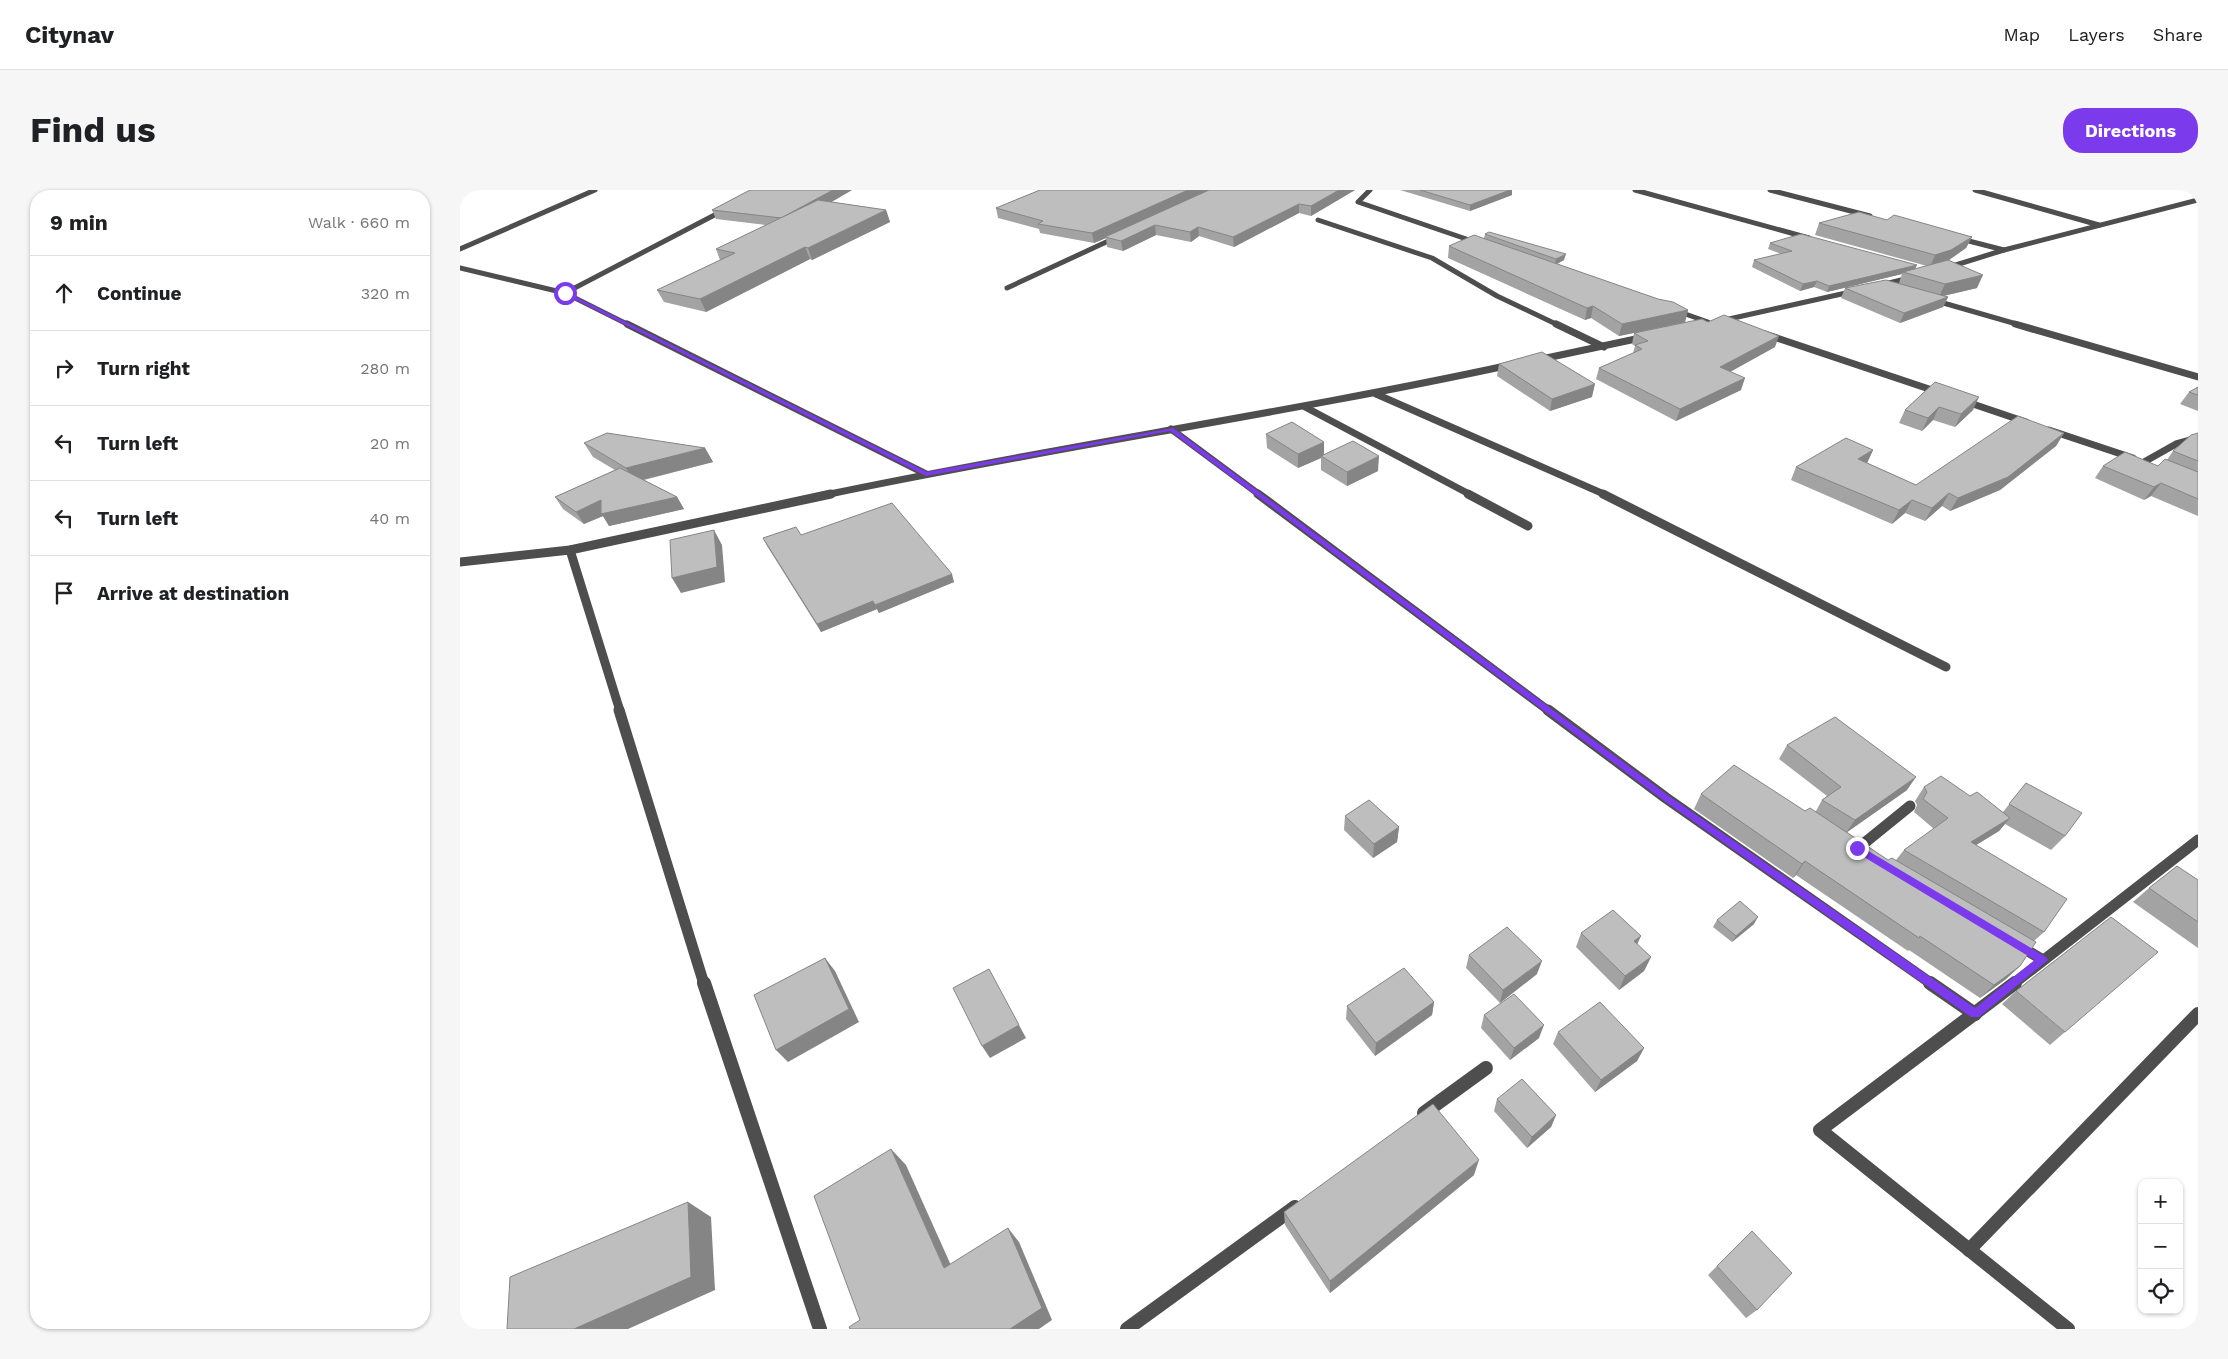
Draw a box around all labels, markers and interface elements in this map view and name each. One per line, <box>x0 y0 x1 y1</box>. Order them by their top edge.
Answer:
text: Citynav <box>25 21 114 49</box>
text: Map <box>2003 24 2040 45</box>
text: Layers <box>2068 24 2125 45</box>
text: Share <box>2153 24 2203 45</box>
button: Directions <box>2063 108 2198 153</box>
text: Find us <box>30 109 156 151</box>
text: 9 min <box>50 210 108 235</box>
text: Walk · 660 m <box>308 213 410 232</box>
icon: ahead <box>50 279 78 307</box>
text: Continue <box>97 282 181 305</box>
route start <box>554 282 577 305</box>
text: 320 m <box>361 284 410 303</box>
icon: right <box>50 354 78 382</box>
text: Turn right <box>97 357 190 380</box>
text: 280 m <box>360 359 410 378</box>
icon: left <box>50 429 78 457</box>
text: Turn left <box>97 432 178 455</box>
text: 20 m <box>370 434 410 453</box>
icon: left <box>50 504 78 532</box>
text: Turn left <box>97 507 178 530</box>
text: 40 m <box>370 509 410 528</box>
icon: arrive <box>50 579 78 607</box>
text: Arrive at destination <box>97 582 289 605</box>
route end <box>1846 837 1869 860</box>
map controls <box>2138 1179 2183 1314</box>
button: + <box>2138 1179 2183 1224</box>
button: − <box>2138 1224 2183 1269</box>
button: locate <box>2138 1269 2183 1314</box>

